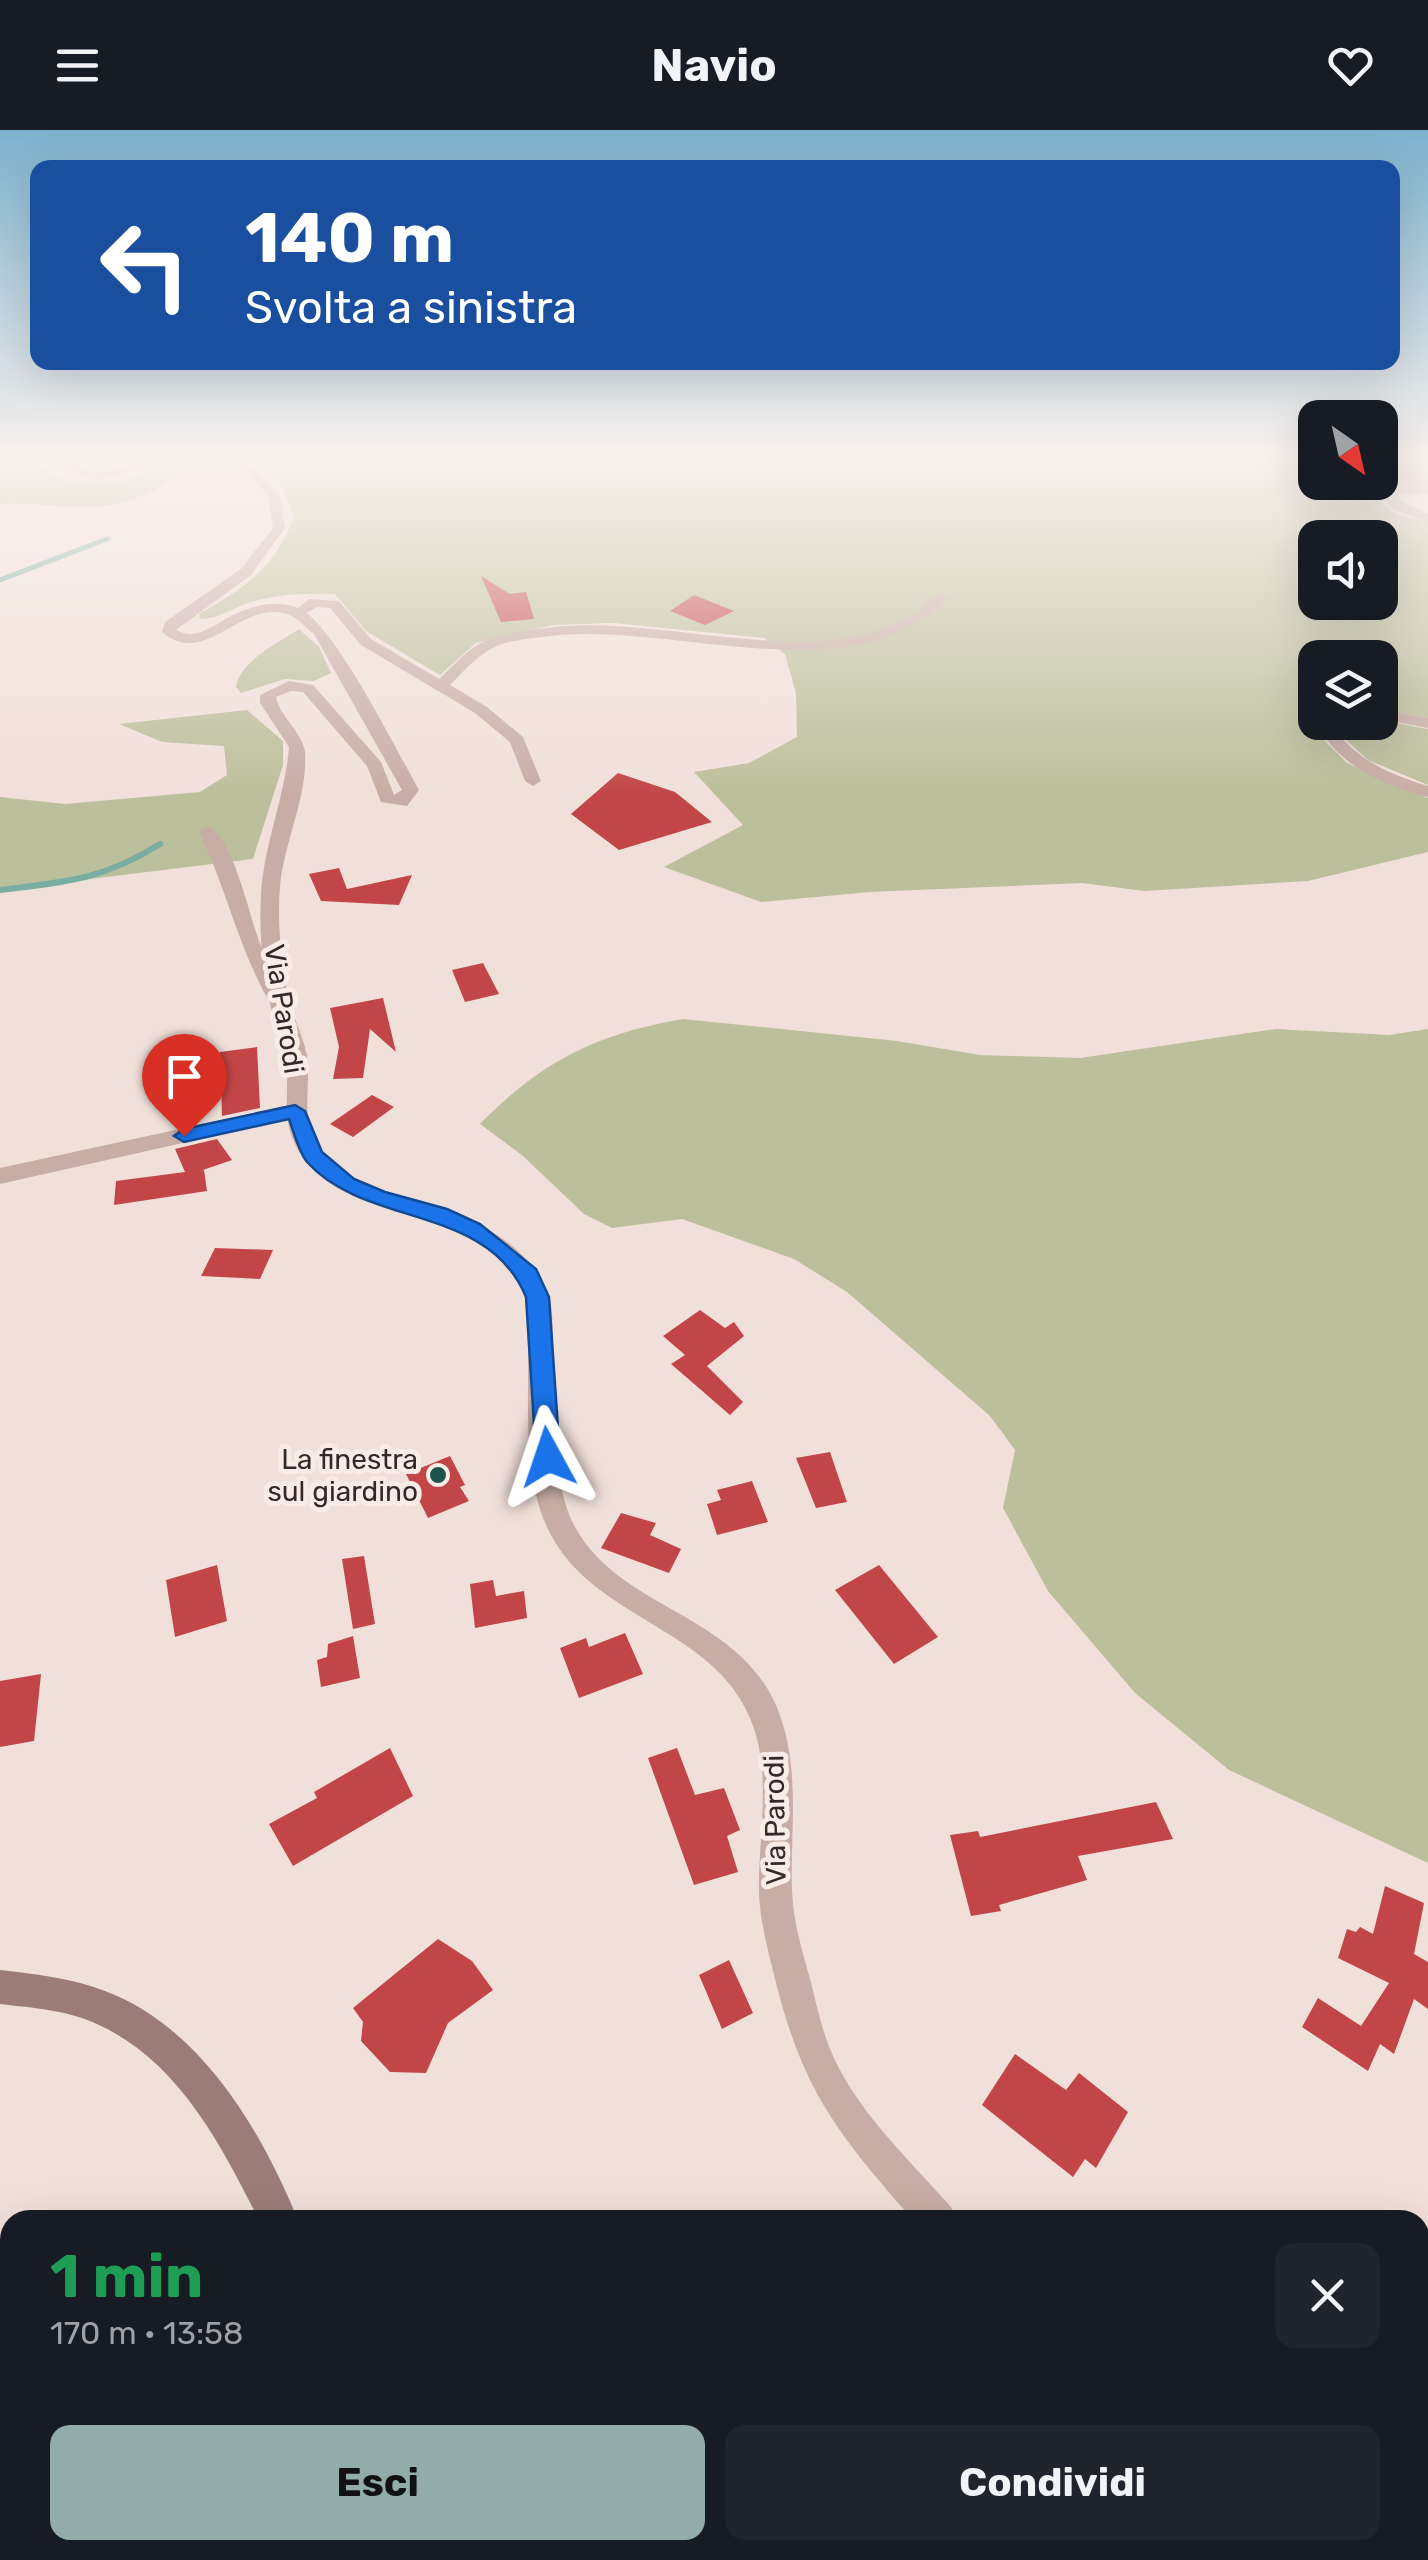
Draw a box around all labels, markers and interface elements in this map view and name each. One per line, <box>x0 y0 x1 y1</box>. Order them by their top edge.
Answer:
icon: menu <box>50 38 105 93</box>
icon: heart <box>1323 38 1378 93</box>
text: Navio <box>651 39 777 92</box>
text: 140 m <box>245 197 454 280</box>
icon: left <box>80 200 210 330</box>
text: Svolta a sinistra <box>245 281 577 334</box>
north arrow <box>1298 400 1398 500</box>
map controls <box>1298 400 1398 740</box>
button: sound <box>1298 520 1398 620</box>
button: layers <box>1298 640 1398 740</box>
street label: Via Parodi <box>258 942 310 1076</box>
pin <box>142 1034 227 1137</box>
icon: arrive <box>157 1049 212 1104</box>
position arrow <box>496 1405 600 1509</box>
place label: La finestra sul giardino <box>267 1443 418 1508</box>
marker: La finestra sul giardino <box>427 1464 449 1486</box>
street label: Via Parodi <box>757 1755 793 1885</box>
text: 1 min <box>50 2241 203 2312</box>
button: close <box>1275 2243 1380 2348</box>
text: 170 m · 13:58 <box>50 2314 243 2352</box>
button: Esci <box>50 2425 705 2540</box>
button: Condividi <box>725 2425 1380 2540</box>

